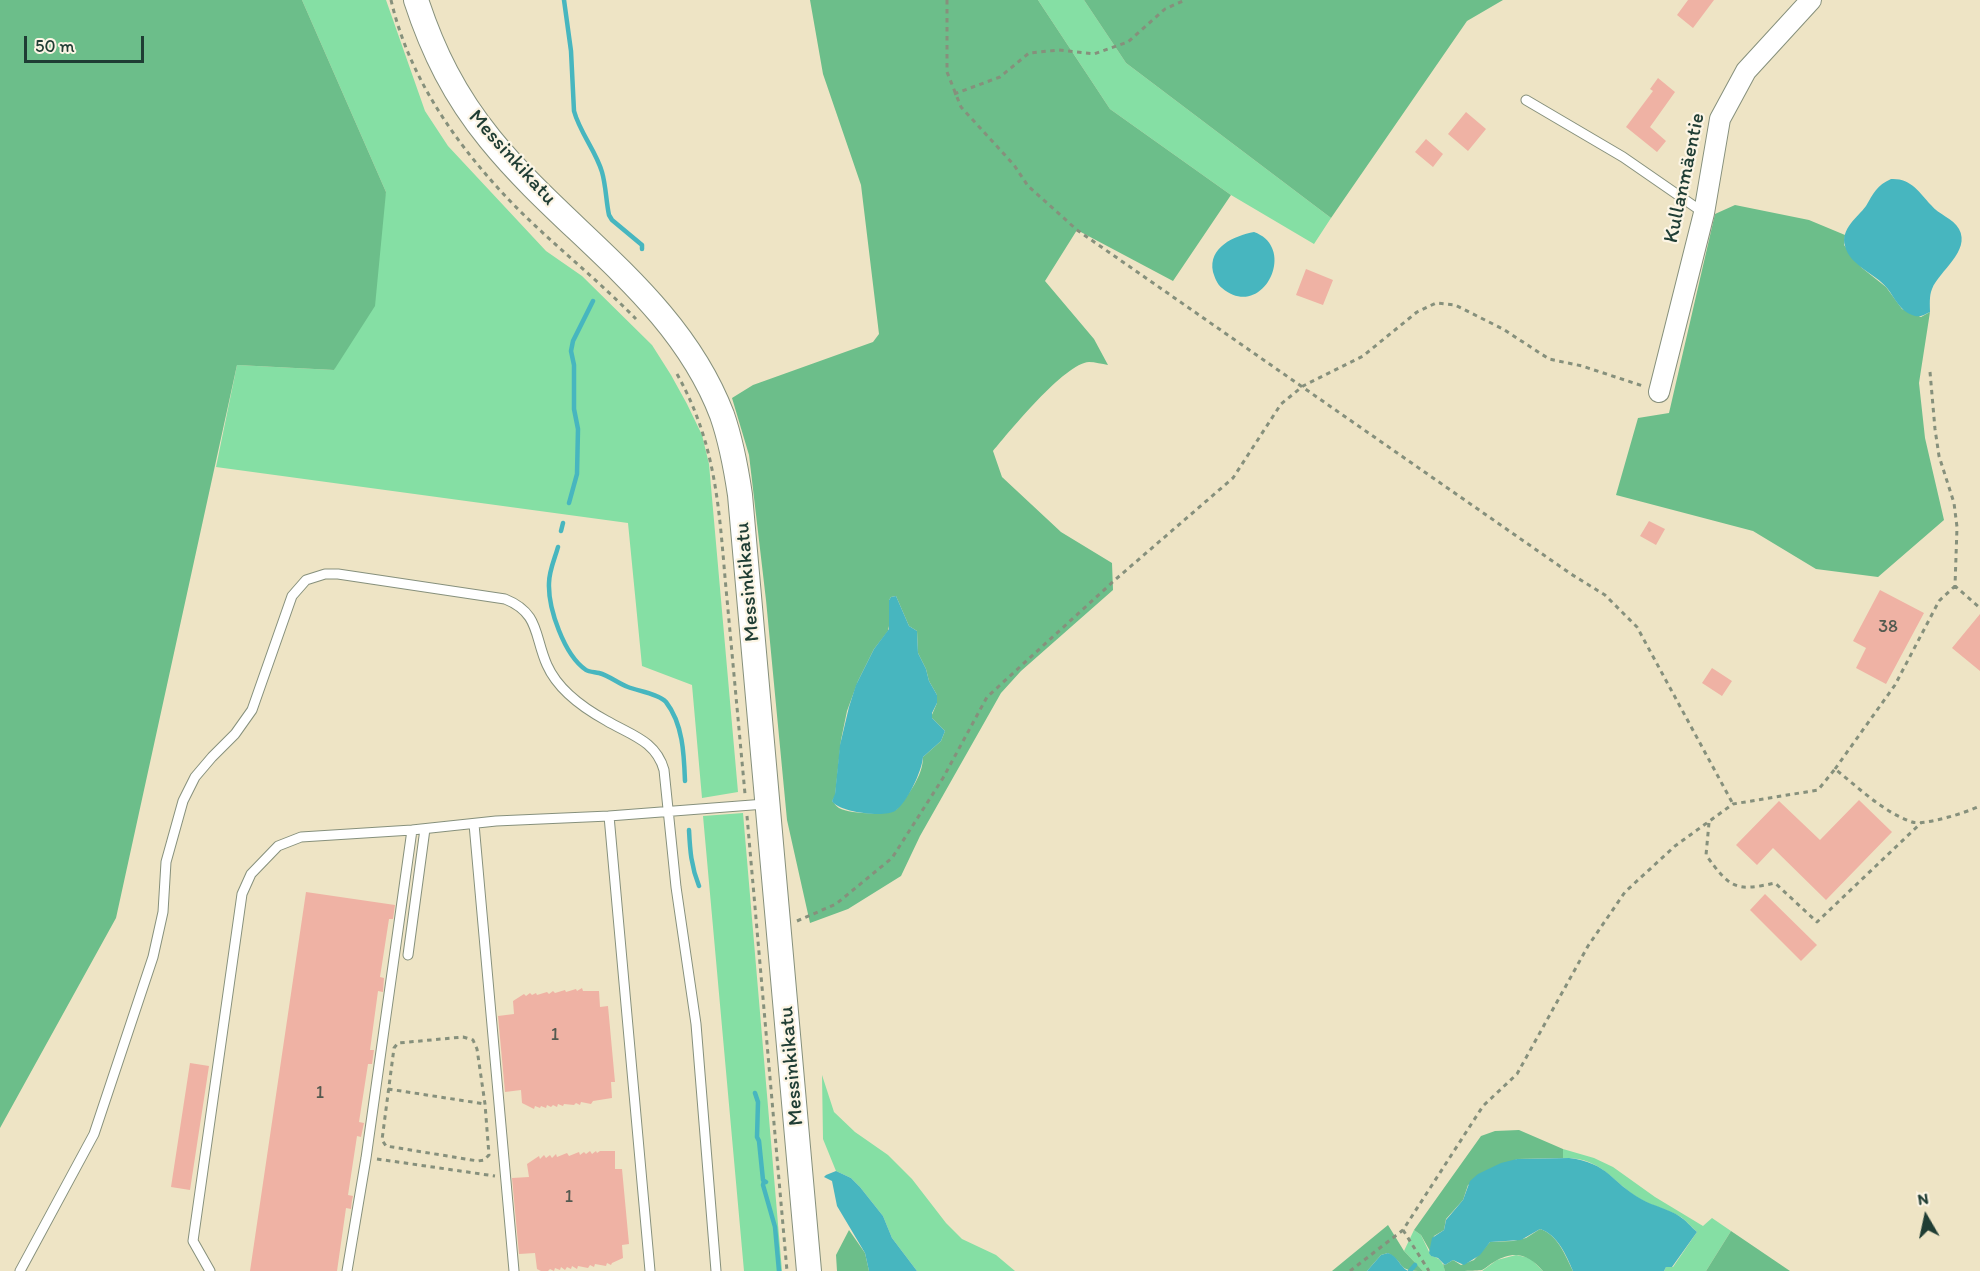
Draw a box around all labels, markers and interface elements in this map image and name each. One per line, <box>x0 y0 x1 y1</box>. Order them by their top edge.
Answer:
scale bar <box>27 24 147 62</box>
text: 50 m <box>35 35 75 57</box>
street label: Messinkikatu <box>463 105 561 211</box>
street label: Kullanmäentie <box>1659 111 1711 245</box>
street label: Messinkikatu <box>730 521 766 643</box>
house number: 38 <box>1878 616 1898 638</box>
street label: Messinkikatu <box>774 1005 810 1127</box>
house number: 1 <box>551 1024 559 1046</box>
house number: 1 <box>316 1082 324 1104</box>
house number: 1 <box>565 1186 573 1208</box>
north arrow <box>1896 1187 1956 1247</box>
text: N <box>1916 1188 1930 1209</box>

